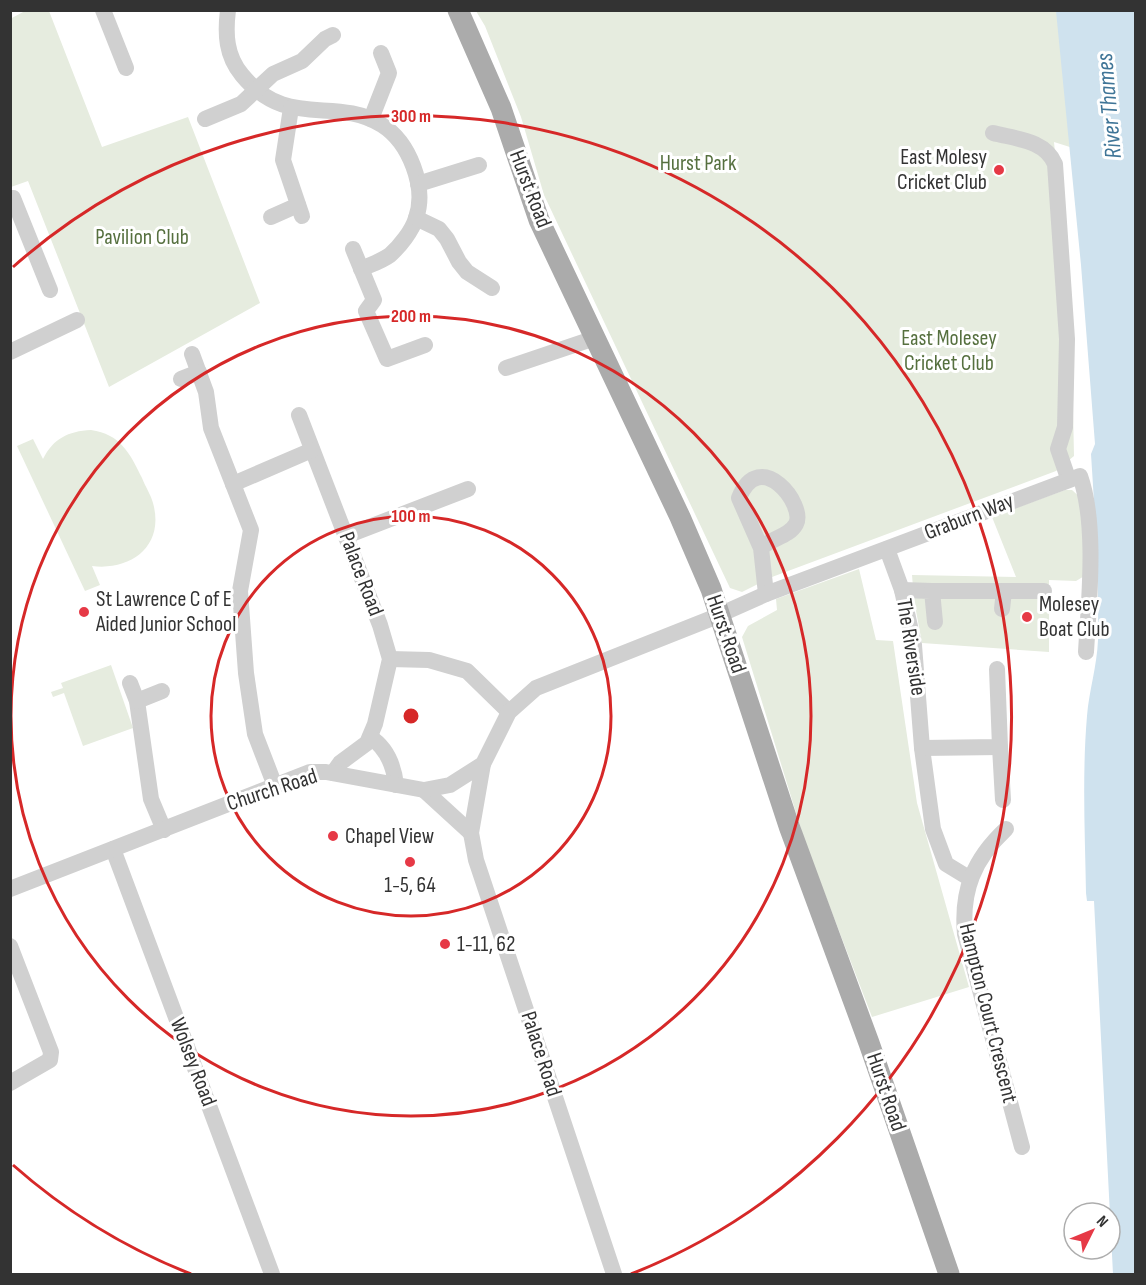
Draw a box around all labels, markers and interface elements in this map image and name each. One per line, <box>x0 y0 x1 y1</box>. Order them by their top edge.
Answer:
water label: River Thames <box>1090 51 1128 160</box>
text: 300 m <box>391 106 431 127</box>
place label: East Molesy Cricket Club <box>897 144 987 196</box>
street label: Hurst Road <box>503 146 557 232</box>
park label: Hurst Park <box>660 150 737 177</box>
marker: East Molesy Cricket Club <box>992 163 1006 177</box>
park label: Pavilion Club <box>95 224 189 251</box>
text: 200 m <box>391 306 431 327</box>
park label: East Molesey Cricket Club <box>901 325 997 377</box>
street label: Graburn Way <box>920 487 1018 546</box>
text: 100 m <box>392 506 431 527</box>
street label: Palace Road <box>333 528 389 620</box>
place label: St Lawrence C of E Aided Junior School <box>95 586 236 638</box>
street label: Hurst Road <box>700 591 752 677</box>
place label: Molesey Boat Club <box>1039 591 1110 643</box>
street label: The Riverside <box>890 597 932 697</box>
marker: St Lawrence C of E Aided Junior School <box>77 605 91 619</box>
marker: Molesey Boat Club <box>1020 610 1034 624</box>
centre of rings <box>401 706 421 726</box>
street label: Church Road <box>223 763 321 817</box>
place label: Chapel View <box>345 823 434 850</box>
marker: Chapel View <box>326 829 340 843</box>
marker: 1-5, 64 <box>403 855 417 869</box>
place label: 1-5, 64 <box>384 872 436 899</box>
street label: Hampton Court Crescent <box>953 920 1023 1106</box>
place label: 1-11, 62 <box>457 931 515 958</box>
marker: 1-11, 62 <box>438 937 452 951</box>
street label: Palace Road <box>515 1008 567 1100</box>
street label: Wolsey Road <box>164 1014 222 1110</box>
street label: Hurst Road <box>860 1049 912 1135</box>
north arrow <box>1062 1201 1122 1261</box>
text: N <box>1092 1212 1112 1231</box>

